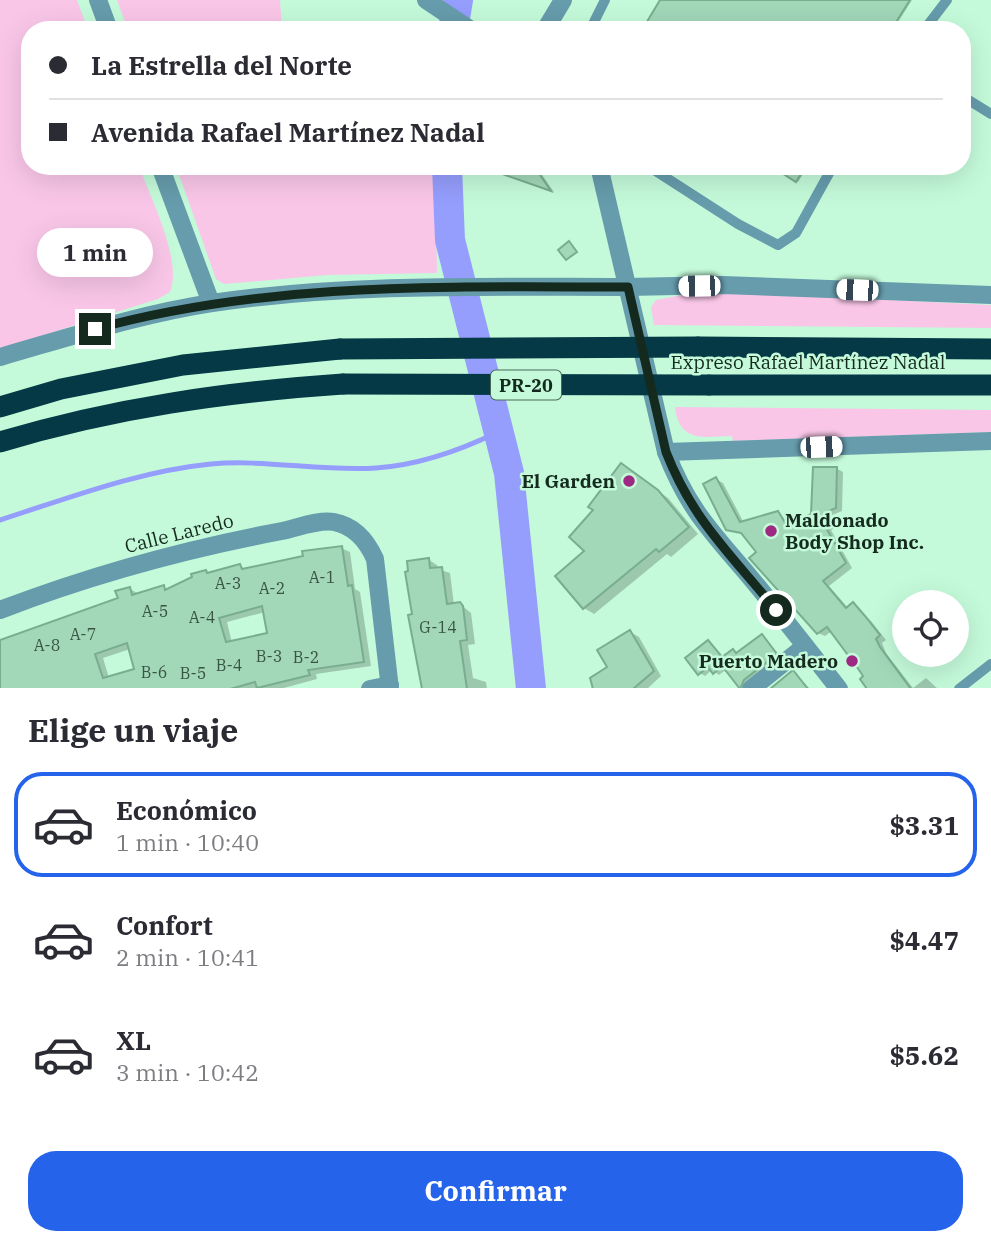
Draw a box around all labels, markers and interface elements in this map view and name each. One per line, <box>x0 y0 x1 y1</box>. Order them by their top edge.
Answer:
text: La Estrella del Norte <box>91 48 352 82</box>
text: Avenida Rafael Martínez Nadal <box>91 115 485 149</box>
callout: 1 min <box>37 228 153 276</box>
text: 1 min <box>63 237 127 267</box>
car <box>678 275 721 297</box>
car <box>836 279 879 301</box>
route end <box>79 313 111 345</box>
street label: Expreso Rafael Martínez Nadal <box>671 350 946 374</box>
road number: PR-20 <box>491 370 561 400</box>
car <box>800 436 843 458</box>
place label: El Garden <box>521 469 615 493</box>
marker: El Garden <box>621 473 637 489</box>
street label: Calle Laredo <box>122 508 236 558</box>
place label: Maldonado Body Shop Inc. <box>785 508 924 554</box>
marker: Maldonado Body Shop Inc. <box>763 523 779 539</box>
house number: A-1 <box>309 567 335 587</box>
house number: A-3 <box>215 573 241 593</box>
house number: A-2 <box>259 578 285 598</box>
map controls <box>892 590 969 667</box>
button: locate <box>892 590 969 667</box>
route start <box>760 594 792 626</box>
house number: A-5 <box>142 601 168 621</box>
house number: A-4 <box>189 607 215 627</box>
house number: G-14 <box>419 617 457 637</box>
house number: A-7 <box>70 624 96 644</box>
house number: A-8 <box>34 635 60 655</box>
house number: B-3 <box>256 646 282 666</box>
house number: B-2 <box>293 647 319 667</box>
place label: Puerto Madero <box>699 649 838 673</box>
marker: Puerto Madero <box>844 653 860 669</box>
house number: B-4 <box>216 655 242 675</box>
house number: B-6 <box>141 662 167 682</box>
house number: B-5 <box>180 663 206 683</box>
text: Elige un viaje <box>28 709 238 751</box>
icon: car <box>32 793 95 856</box>
text: Económico <box>116 793 257 827</box>
text: $3.31 <box>889 808 959 842</box>
text: 1 min · 10:40 <box>116 827 259 857</box>
icon: car <box>32 908 95 971</box>
text: Confort <box>116 908 213 942</box>
text: $4.47 <box>889 923 959 957</box>
text: 2 min · 10:41 <box>116 942 259 972</box>
icon: car <box>32 1023 95 1086</box>
text: XL <box>116 1023 151 1057</box>
text: $5.62 <box>889 1038 959 1072</box>
text: 3 min · 10:42 <box>116 1057 259 1087</box>
button: Confirmar <box>28 1151 963 1231</box>

